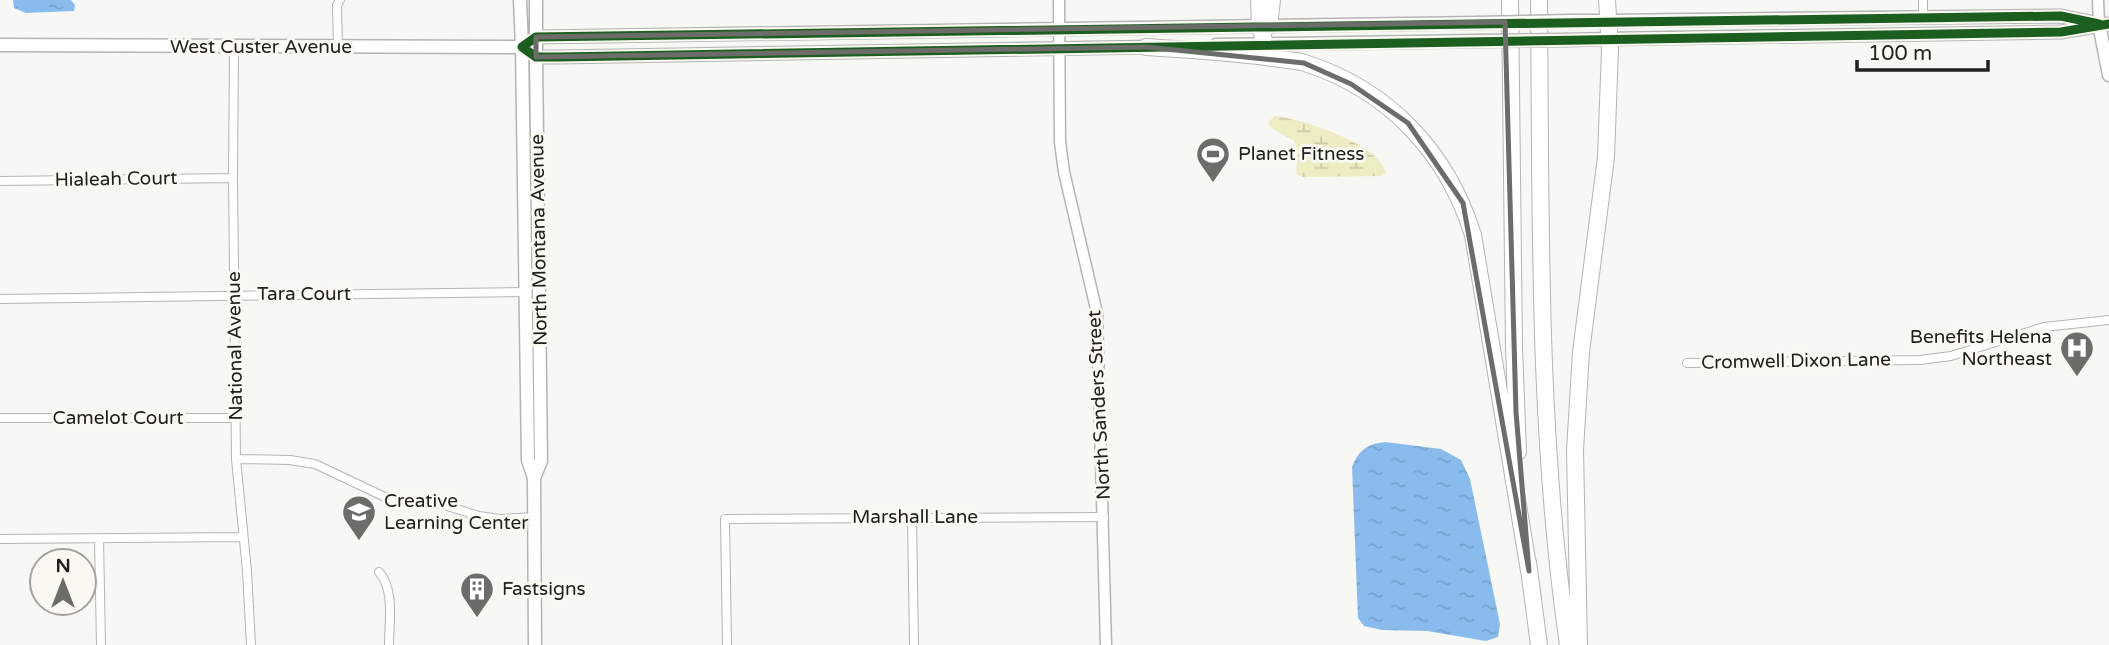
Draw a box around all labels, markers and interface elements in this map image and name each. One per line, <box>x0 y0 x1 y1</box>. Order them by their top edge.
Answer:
scale bar <box>1857 28 1988 72</box>
street label: West Custer Avenue <box>170 36 352 58</box>
text: 100 m <box>1868 41 1932 66</box>
street label: North Montana Avenue <box>526 134 552 346</box>
sports icon: Planet Fitness <box>1194 135 1232 184</box>
place label: Planet Fitness <box>1238 143 1364 165</box>
street label: Hialeah Court <box>54 167 178 191</box>
street label: National Avenue <box>223 271 247 421</box>
street label: Tara Court <box>257 283 351 305</box>
street label: North Sanders Street <box>1083 310 1115 500</box>
place label: Benefits Helena Northeast <box>1910 326 2052 370</box>
hospital icon: Benefits Helena Northeast <box>2058 329 2096 378</box>
street label: Cromwell Dixon Lane <box>1701 348 1891 374</box>
street label: Camelot Court <box>52 407 184 429</box>
place label: Creative Learning Center <box>384 490 529 534</box>
school or university icon: Creative Learning Center <box>340 493 378 542</box>
street label: Marshall Lane <box>852 506 978 528</box>
north arrow <box>28 547 98 617</box>
text: N <box>55 555 71 577</box>
building icon: Fastsigns <box>458 570 496 619</box>
place label: Fastsigns <box>502 578 586 600</box>

